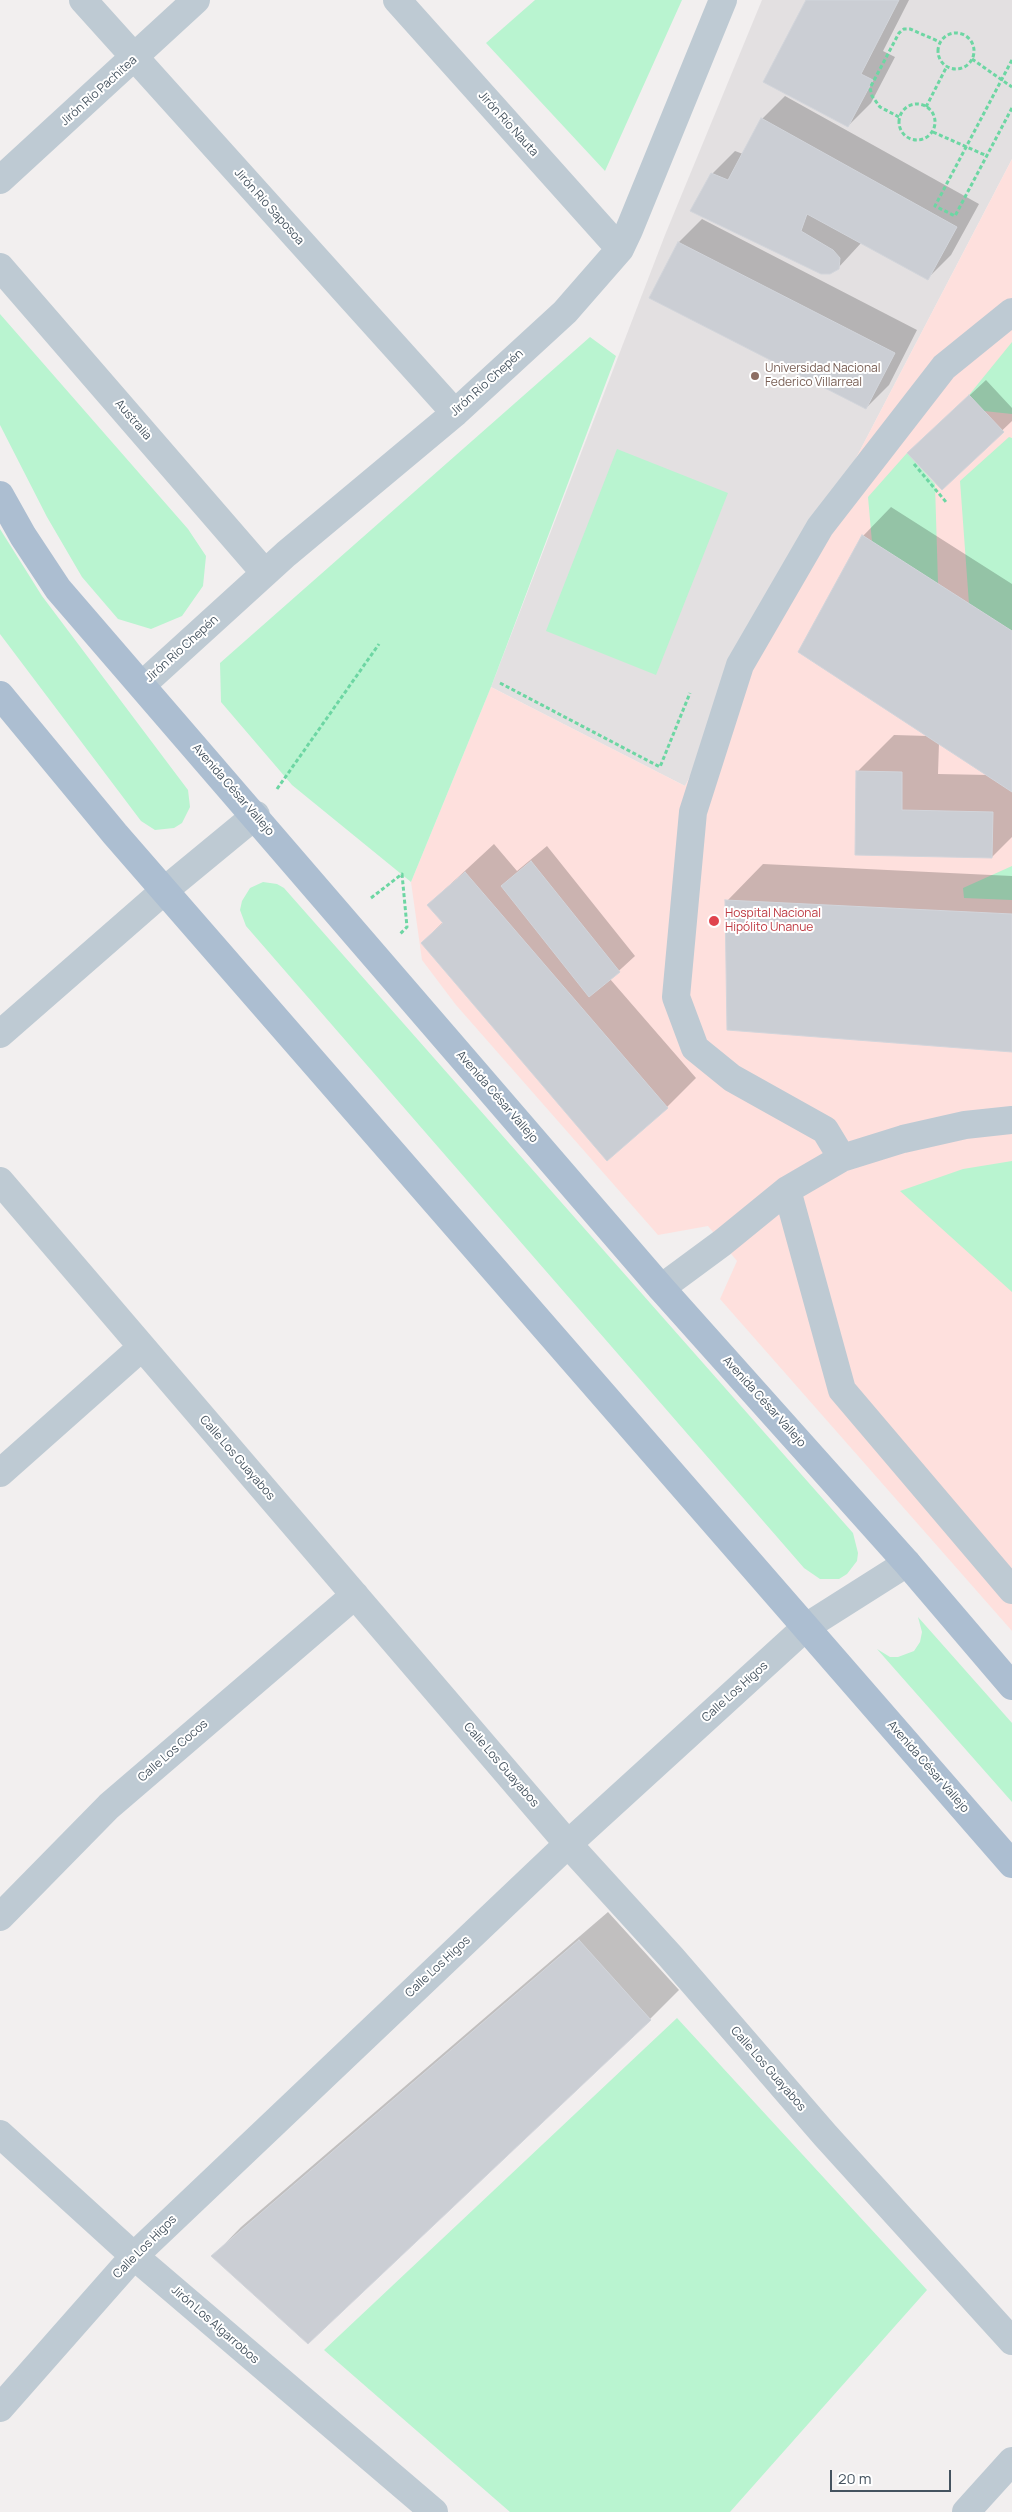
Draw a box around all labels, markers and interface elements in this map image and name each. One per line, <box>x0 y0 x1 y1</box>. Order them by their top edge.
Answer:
street label: Jirón Río Pachitea <box>58 53 140 129</box>
street label: Jirón Río Nauta <box>475 89 541 159</box>
street label: Jirón Río Saposoa <box>231 166 307 248</box>
street label: Jirón Río Chepén <box>448 347 526 419</box>
place label: Universidad Nacional Federico Villarreal <box>765 362 881 390</box>
marker: Universidad Nacional Federico Villarreal <box>749 370 761 382</box>
street label: Australia <box>112 397 154 443</box>
street label: Jirón Río Chepén <box>143 613 221 685</box>
street label: Avenida César Vallejo <box>189 741 277 839</box>
place label: Hospital Nacional Hipólito Unanue <box>725 907 821 935</box>
marker: Hospital Nacional Hipólito Unanue <box>707 914 721 928</box>
street label: Avenida César Vallejo <box>453 1048 541 1146</box>
street label: Avenida César Vallejo <box>719 1354 809 1450</box>
street label: Calle Los Guayabos <box>196 1413 278 1503</box>
street label: Calle Los Higos <box>699 1659 771 1725</box>
street label: Calle Los Cocos <box>135 1717 211 1785</box>
street label: Avenida César Vallejo <box>884 1718 972 1816</box>
street label: Calle Los Guayabos <box>460 1720 542 1810</box>
street label: Calle Los Higos <box>403 1933 473 2001</box>
street label: Calle Los Guayabos <box>727 2024 809 2114</box>
street label: Calle Los Higos <box>110 2212 180 2282</box>
street label: Jirón Los Algarrobos <box>168 2283 262 2367</box>
scale bar <box>832 2460 953 2492</box>
text: 20 m <box>838 2468 871 2489</box>

